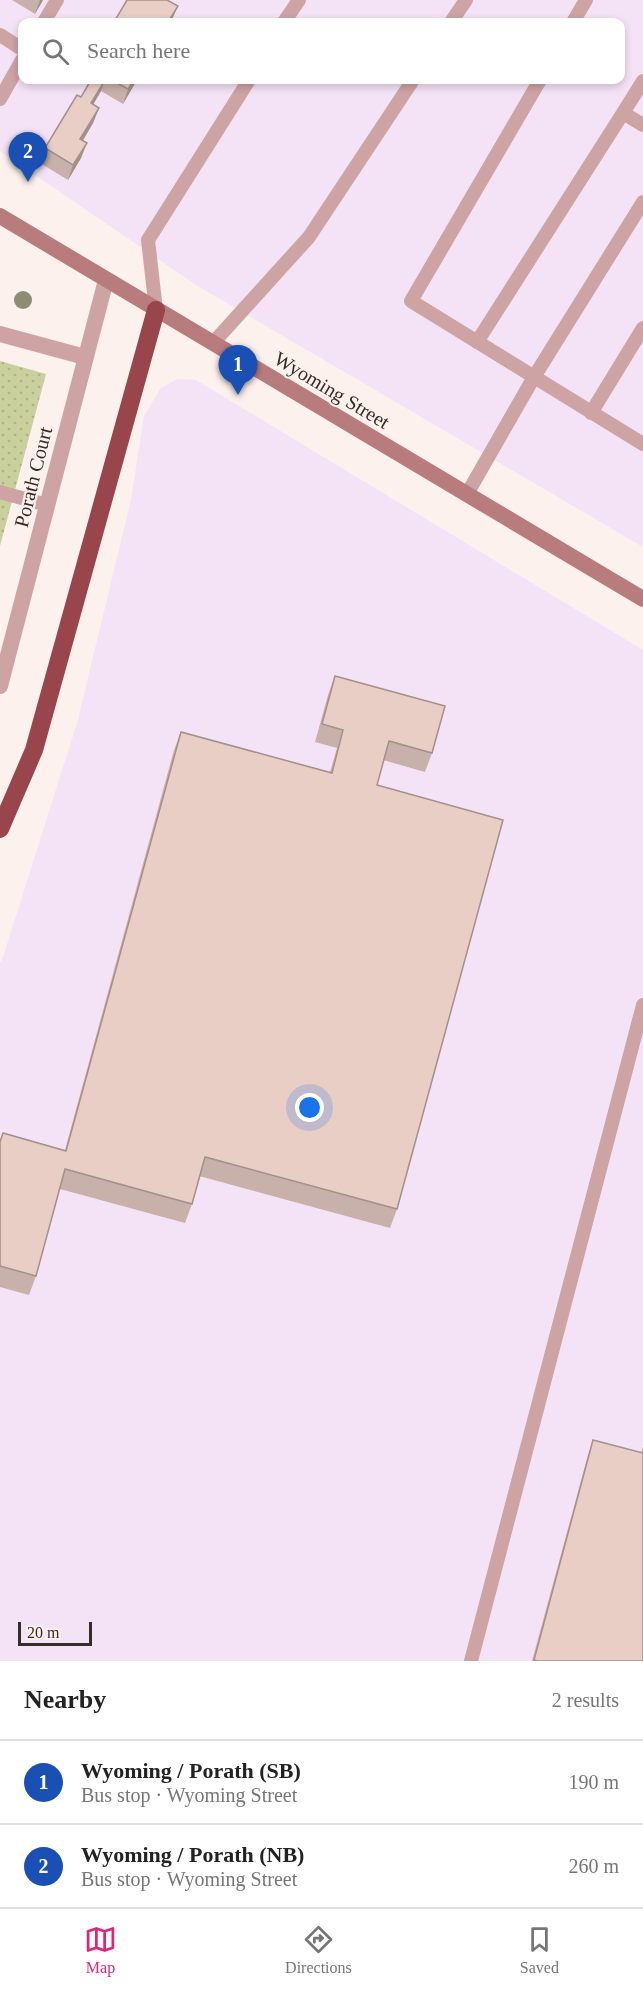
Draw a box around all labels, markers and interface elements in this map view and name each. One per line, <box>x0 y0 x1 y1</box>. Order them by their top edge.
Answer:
search box <box>18 18 625 84</box>
icon: search <box>39 35 72 68</box>
text: Search here <box>87 38 190 63</box>
pin: 2 <box>9 132 48 182</box>
pin: 1 <box>218 346 258 395</box>
street label: Wyoming Street <box>270 347 394 434</box>
street label: Porath Court <box>10 424 56 530</box>
your location <box>295 1093 324 1122</box>
scale bar <box>18 1619 92 1646</box>
text: 20 m <box>27 1624 59 1641</box>
text: Nearby <box>24 1685 106 1714</box>
text: 2 results <box>552 1689 619 1711</box>
text: Wyoming / Porath (SB) <box>81 1758 301 1783</box>
text: 1 <box>39 1771 49 1793</box>
text: 190 m <box>568 1771 619 1793</box>
text: Bus stop · Wyoming Street <box>81 1784 297 1806</box>
text: Wyoming / Porath (NB) <box>81 1842 304 1867</box>
text: 2 <box>39 1855 49 1877</box>
text: 260 m <box>568 1855 619 1877</box>
text: Bus stop · Wyoming Street <box>81 1868 297 1890</box>
tab: Map <box>84 1923 117 1977</box>
tab: Directions <box>285 1923 352 1977</box>
tab: Saved <box>520 1923 559 1977</box>

